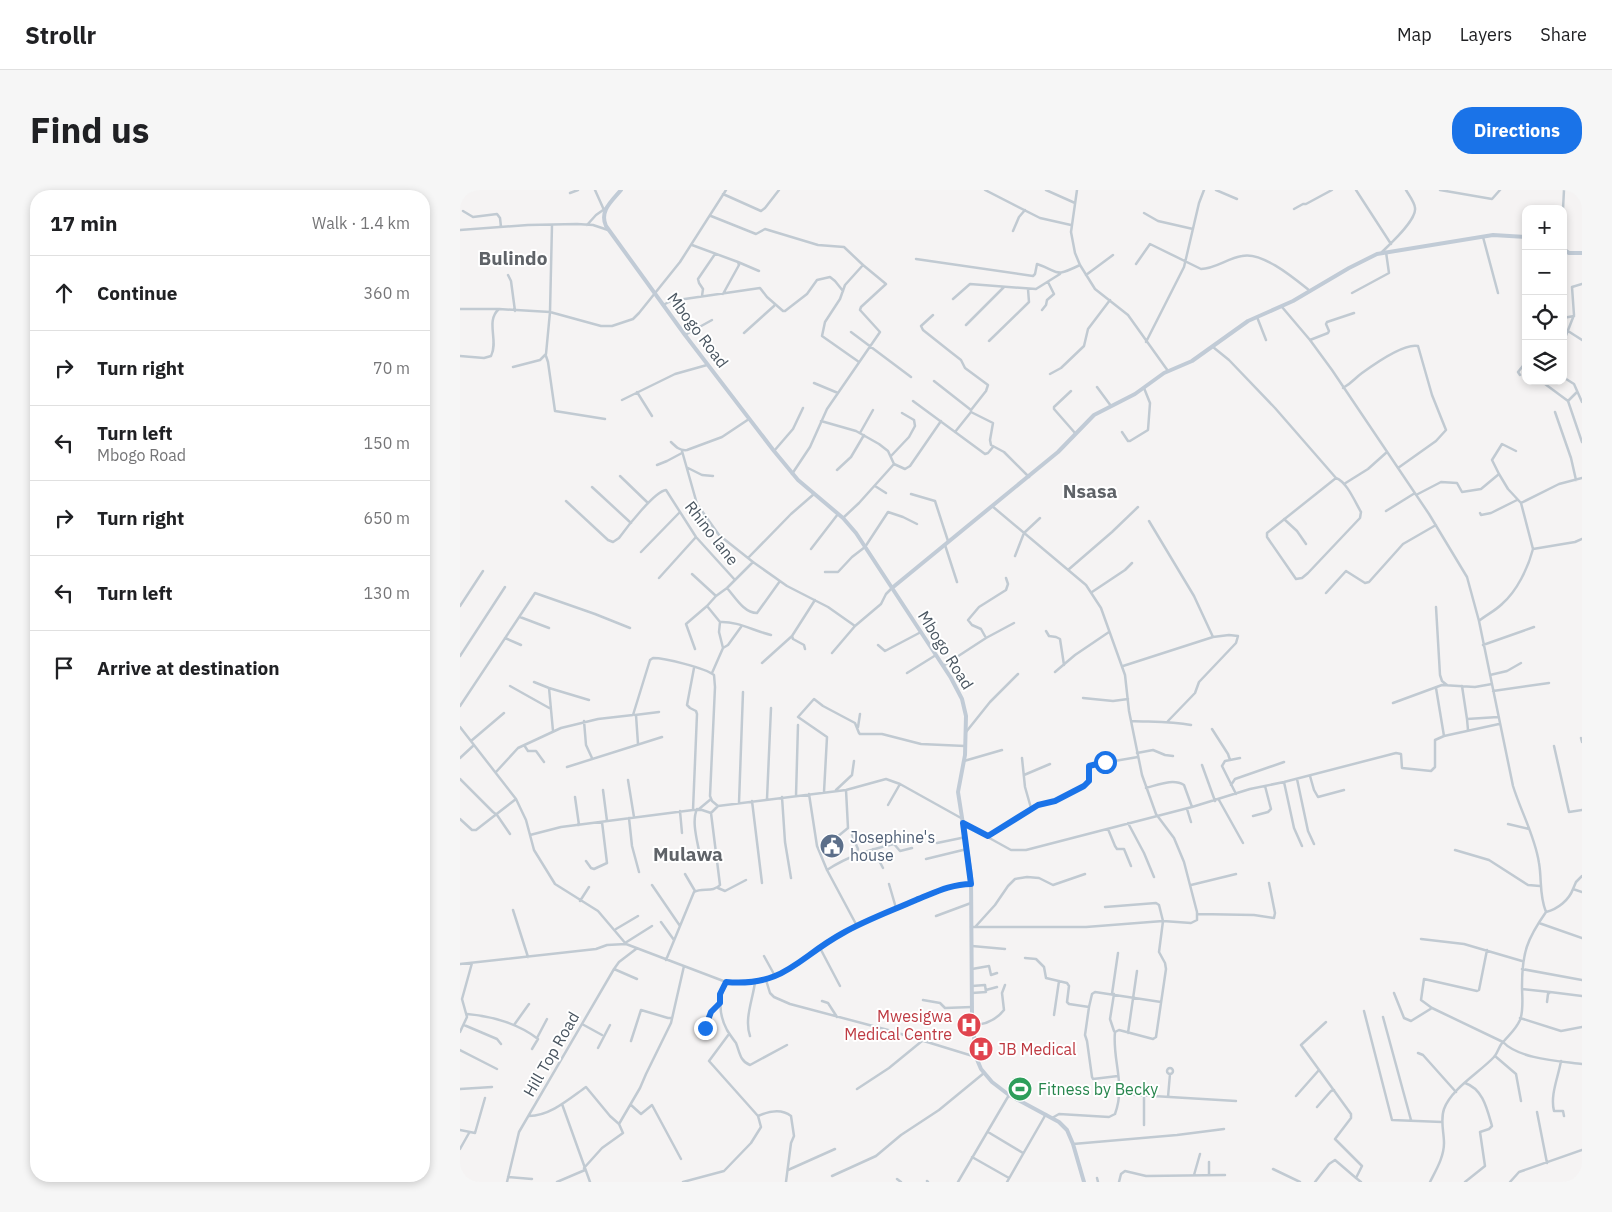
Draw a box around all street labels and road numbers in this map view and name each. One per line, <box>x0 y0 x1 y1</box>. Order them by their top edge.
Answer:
street label: Mbogo Road <box>663 288 733 372</box>
street label: Rhino lane <box>681 497 743 569</box>
street label: Mbogo Road <box>914 607 978 693</box>
street label: Hill Top Road <box>519 1008 583 1100</box>

